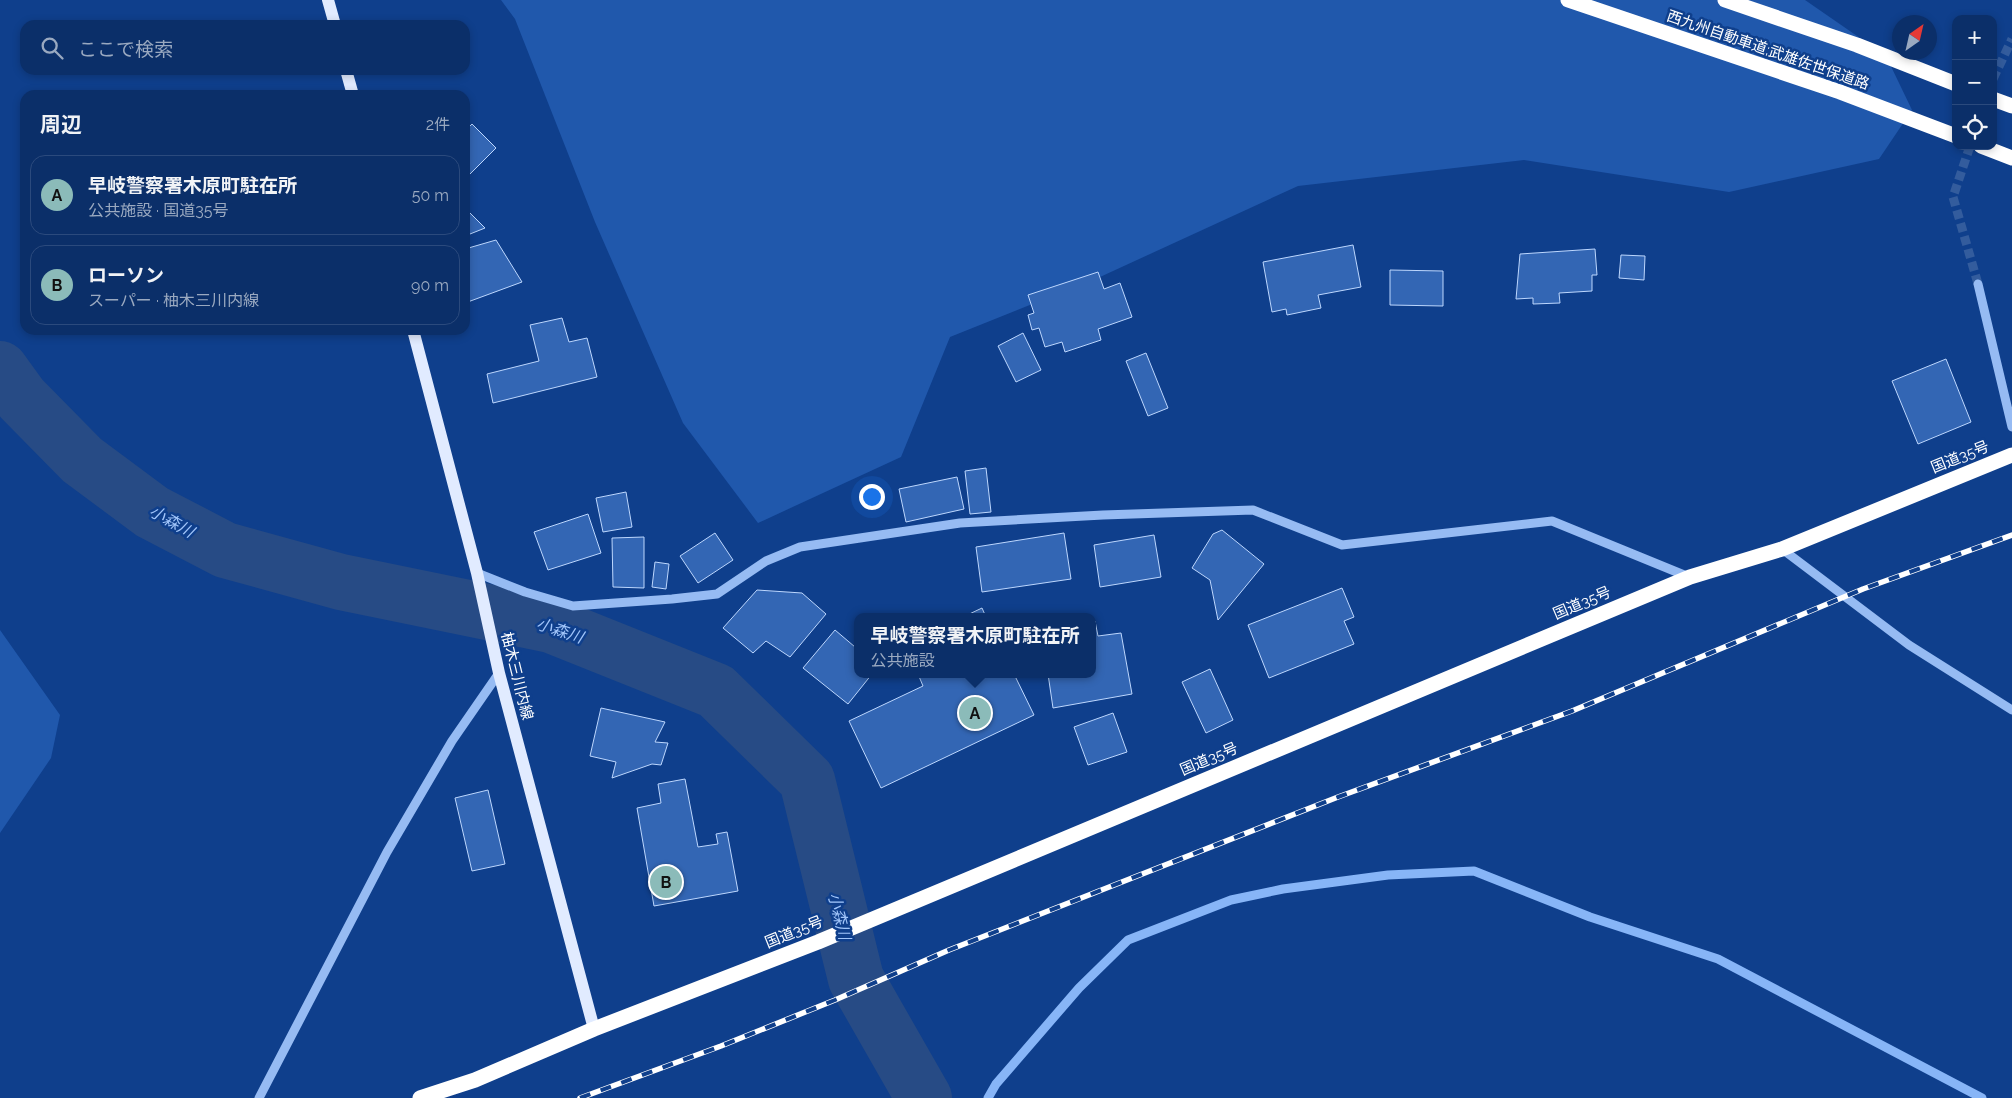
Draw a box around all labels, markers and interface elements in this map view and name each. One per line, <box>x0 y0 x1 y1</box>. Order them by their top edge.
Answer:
street label: 西九州自動車道;武雄佐世保道路 <box>1664 7 1872 93</box>
north arrow <box>1892 15 1937 60</box>
map controls <box>1952 15 1997 150</box>
button: + <box>1952 15 1997 60</box>
search box <box>20 20 470 75</box>
icon: search <box>38 34 66 62</box>
text: ここで検索 <box>78 38 173 60</box>
button: − <box>1952 60 1997 105</box>
button: locate <box>1952 105 1997 150</box>
text: 周辺 <box>40 112 82 137</box>
text: 2件 <box>426 115 450 134</box>
text: 早岐警察署木原町駐在所 <box>88 174 297 196</box>
text: A <box>52 186 62 205</box>
text: 50 m <box>412 186 449 205</box>
text: 公共施設 · 国道35号 <box>88 201 228 220</box>
text: ローソン <box>88 264 164 286</box>
text: B <box>52 276 62 295</box>
text: 90 m <box>411 276 449 295</box>
text: スーパー · 柚木三川内線 <box>88 291 259 310</box>
street label: 国道35号 <box>1928 437 1992 477</box>
your location <box>859 484 885 510</box>
water label: 小森川 <box>146 501 199 542</box>
street label: 国道35号 <box>1550 583 1614 623</box>
popup <box>854 613 1096 678</box>
water label: 小森川 <box>534 614 588 648</box>
text: 早岐警察署木原町駐在所 <box>870 624 1080 646</box>
street label: 柚木三川内線 <box>497 630 537 722</box>
text: 公共施設 <box>870 651 935 670</box>
pin: A <box>959 694 991 732</box>
street label: 国道35号 <box>1177 739 1241 779</box>
pin: B <box>650 863 682 901</box>
water label: 小森川 <box>824 891 855 944</box>
street label: 国道35号 <box>762 912 826 952</box>

